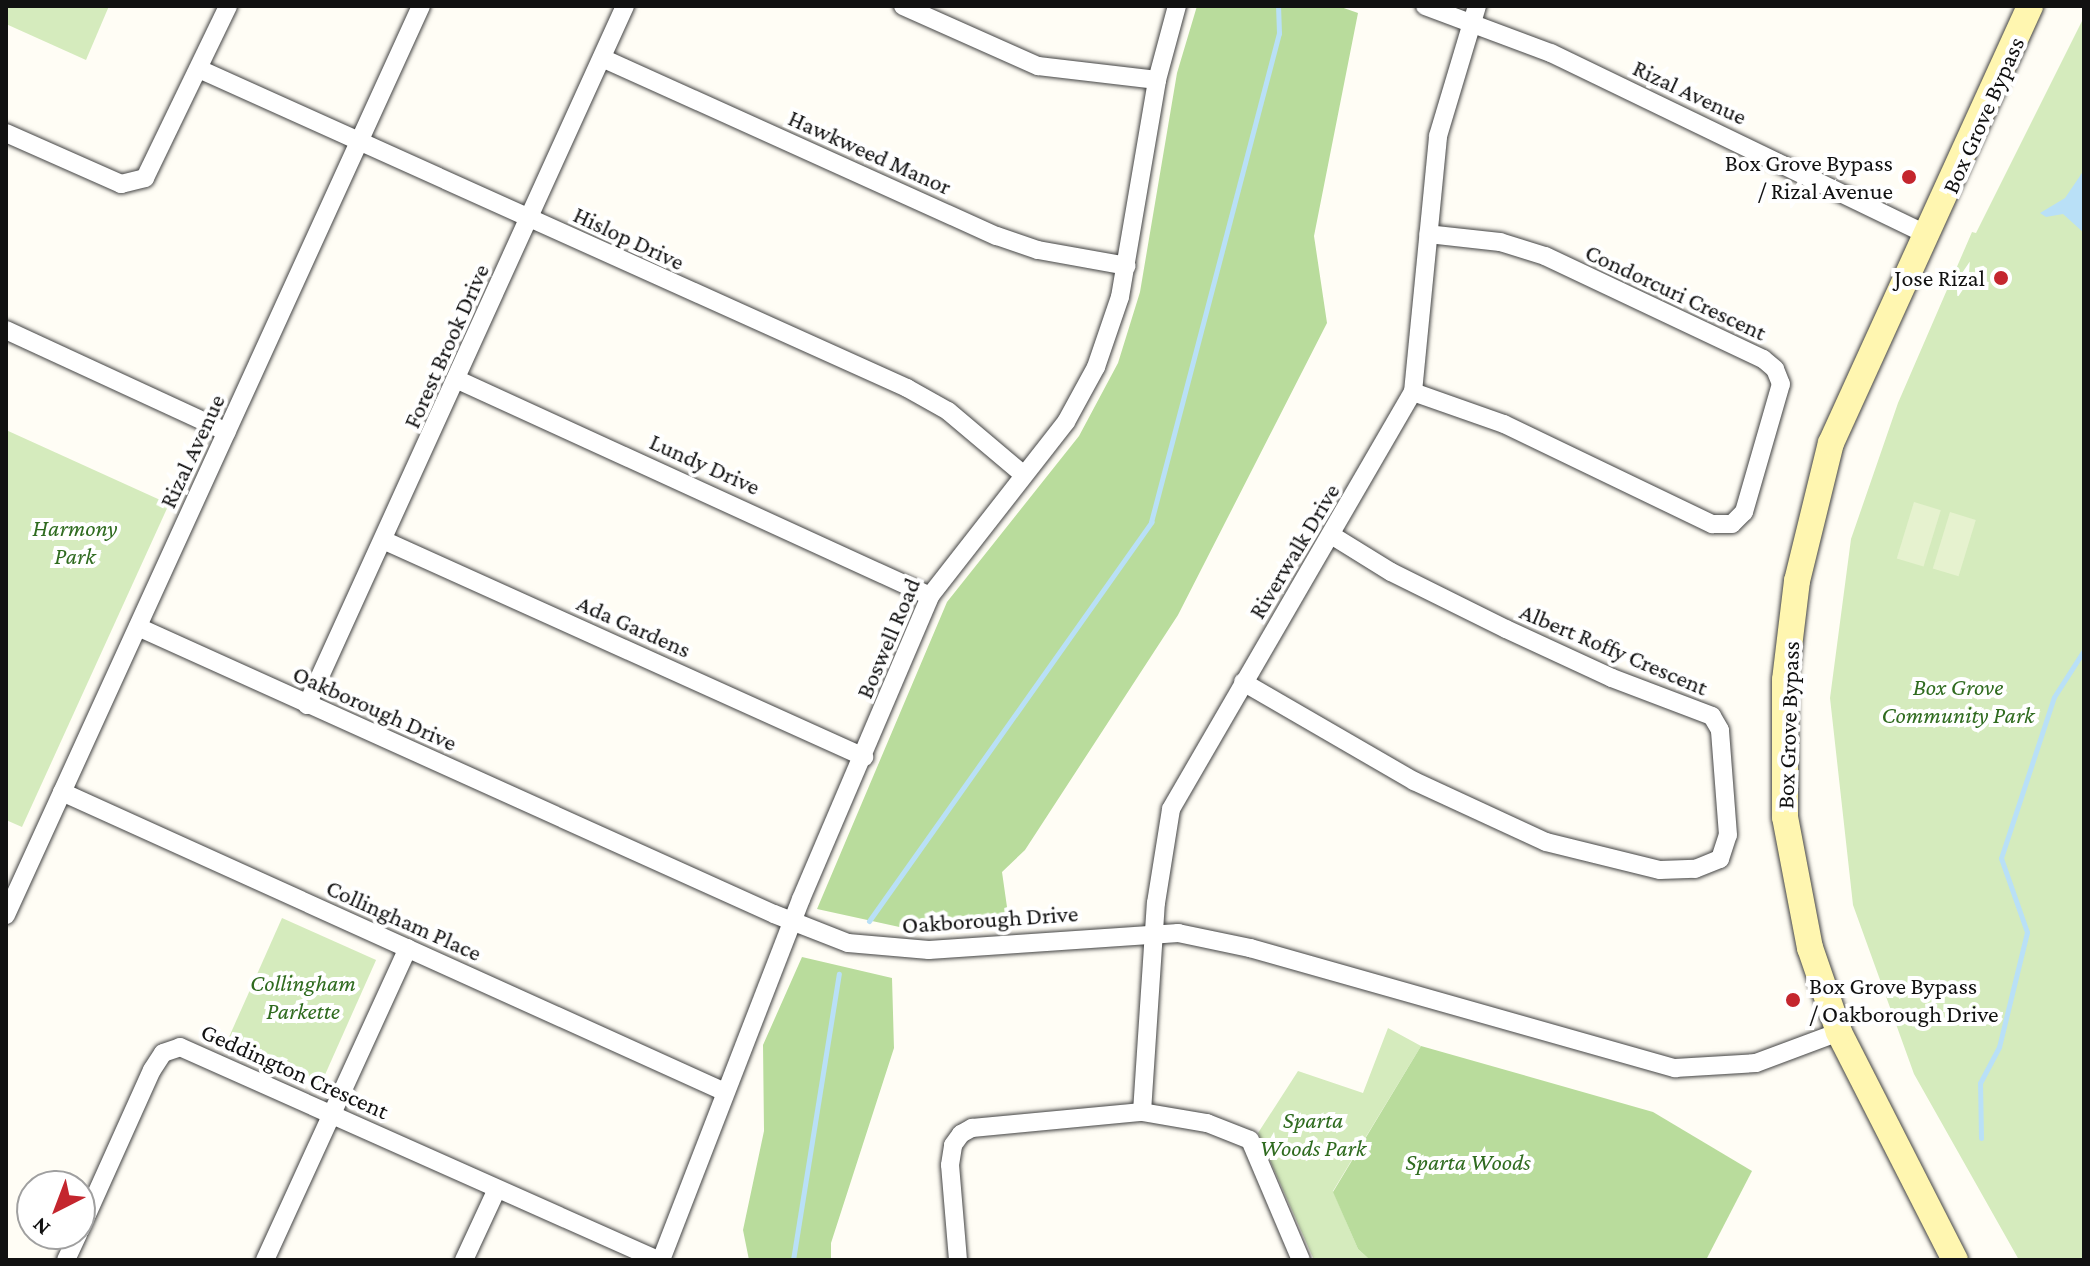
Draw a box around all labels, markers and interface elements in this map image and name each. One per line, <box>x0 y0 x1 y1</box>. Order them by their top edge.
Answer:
street label: Box Grove Bypass <box>1936 32 2030 198</box>
street label: Rizal Avenue <box>1628 53 1752 131</box>
street label: Hawkweed Manor <box>784 103 956 201</box>
place label: Box Grove Bypass / Rizal Avenue <box>1725 149 1893 205</box>
marker: Box Grove Bypass / Rizal Avenue <box>1900 168 1918 186</box>
street label: Hislop Drive <box>569 200 689 276</box>
street label: Condorcuri Crescent <box>1581 237 1771 347</box>
street label: Forest Brook Drive <box>397 259 495 433</box>
place label: Jose Rizal <box>1894 264 1985 292</box>
marker: Jose Rizal <box>1992 269 2010 287</box>
street label: Rizal Avenue <box>153 389 231 513</box>
street label: Lundy Drive <box>645 427 765 501</box>
street label: Riverwalk Drive <box>1242 478 1346 624</box>
park label: Harmony Park <box>32 514 118 570</box>
street label: Boswell Road <box>850 573 926 703</box>
street label: Ada Gardens <box>573 588 695 664</box>
street label: Albert Roffy Crescent <box>1516 596 1712 702</box>
street label: Box Grove Bypass <box>1771 640 1805 810</box>
street label: Oakborough Drive <box>289 659 461 757</box>
park label: Box Grove Community Park <box>1881 673 2035 729</box>
street label: Collingham Place <box>322 873 486 967</box>
street label: Oakborough Drive <box>901 898 1079 940</box>
park label: Collingham Parkette <box>250 969 356 1025</box>
place label: Box Grove Bypass / Oakborough Drive <box>1809 972 1999 1028</box>
marker: Box Grove Bypass / Oakborough Drive <box>1784 991 1802 1009</box>
street label: Geddington Crescent <box>197 1017 393 1125</box>
park label: Sparta Woods Park <box>1260 1106 1366 1162</box>
park label: Sparta Woods <box>1405 1148 1531 1176</box>
north arrow <box>16 1170 96 1250</box>
text: N <box>27 1212 55 1241</box>

